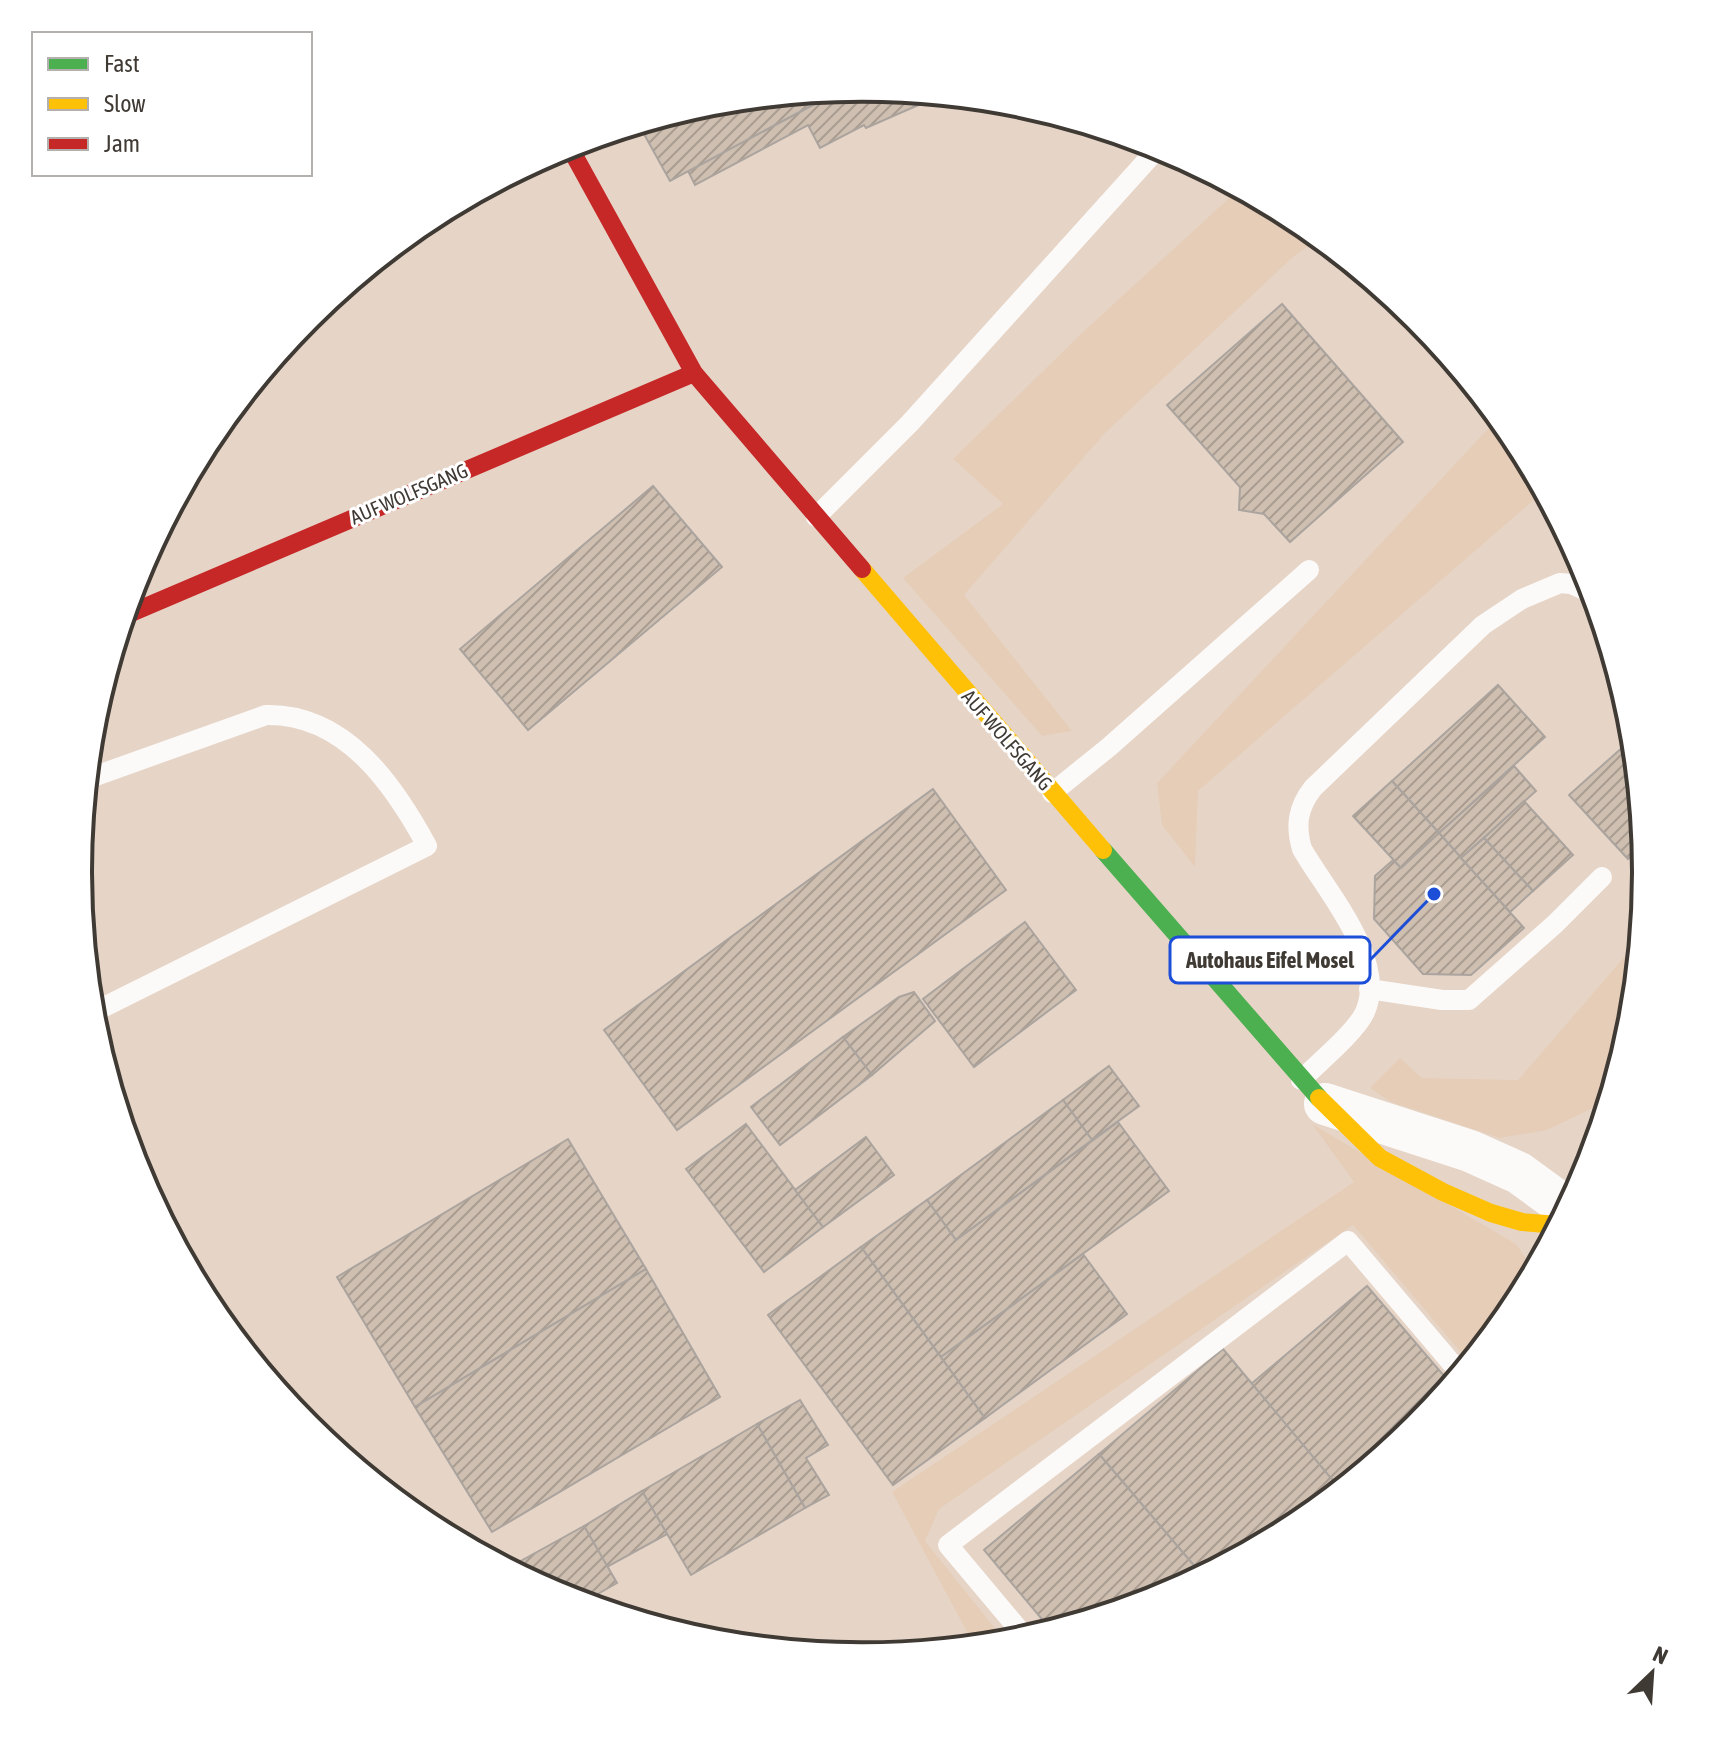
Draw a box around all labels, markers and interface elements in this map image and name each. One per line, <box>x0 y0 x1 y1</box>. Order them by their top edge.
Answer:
legend <box>32 32 312 176</box>
text: Fast <box>104 50 140 77</box>
text: Slow <box>104 90 146 117</box>
text: Jam <box>104 130 140 157</box>
street label: AUF WOLFSGANG <box>347 458 471 529</box>
street label: AUF WOLFSGANG <box>958 685 1057 795</box>
callout: Autohaus Eifel Mosel <box>1170 937 1370 983</box>
text: Autohaus Eifel Mosel <box>1185 947 1355 973</box>
north arrow <box>1612 1633 1692 1713</box>
text: N <box>1649 1640 1672 1669</box>

